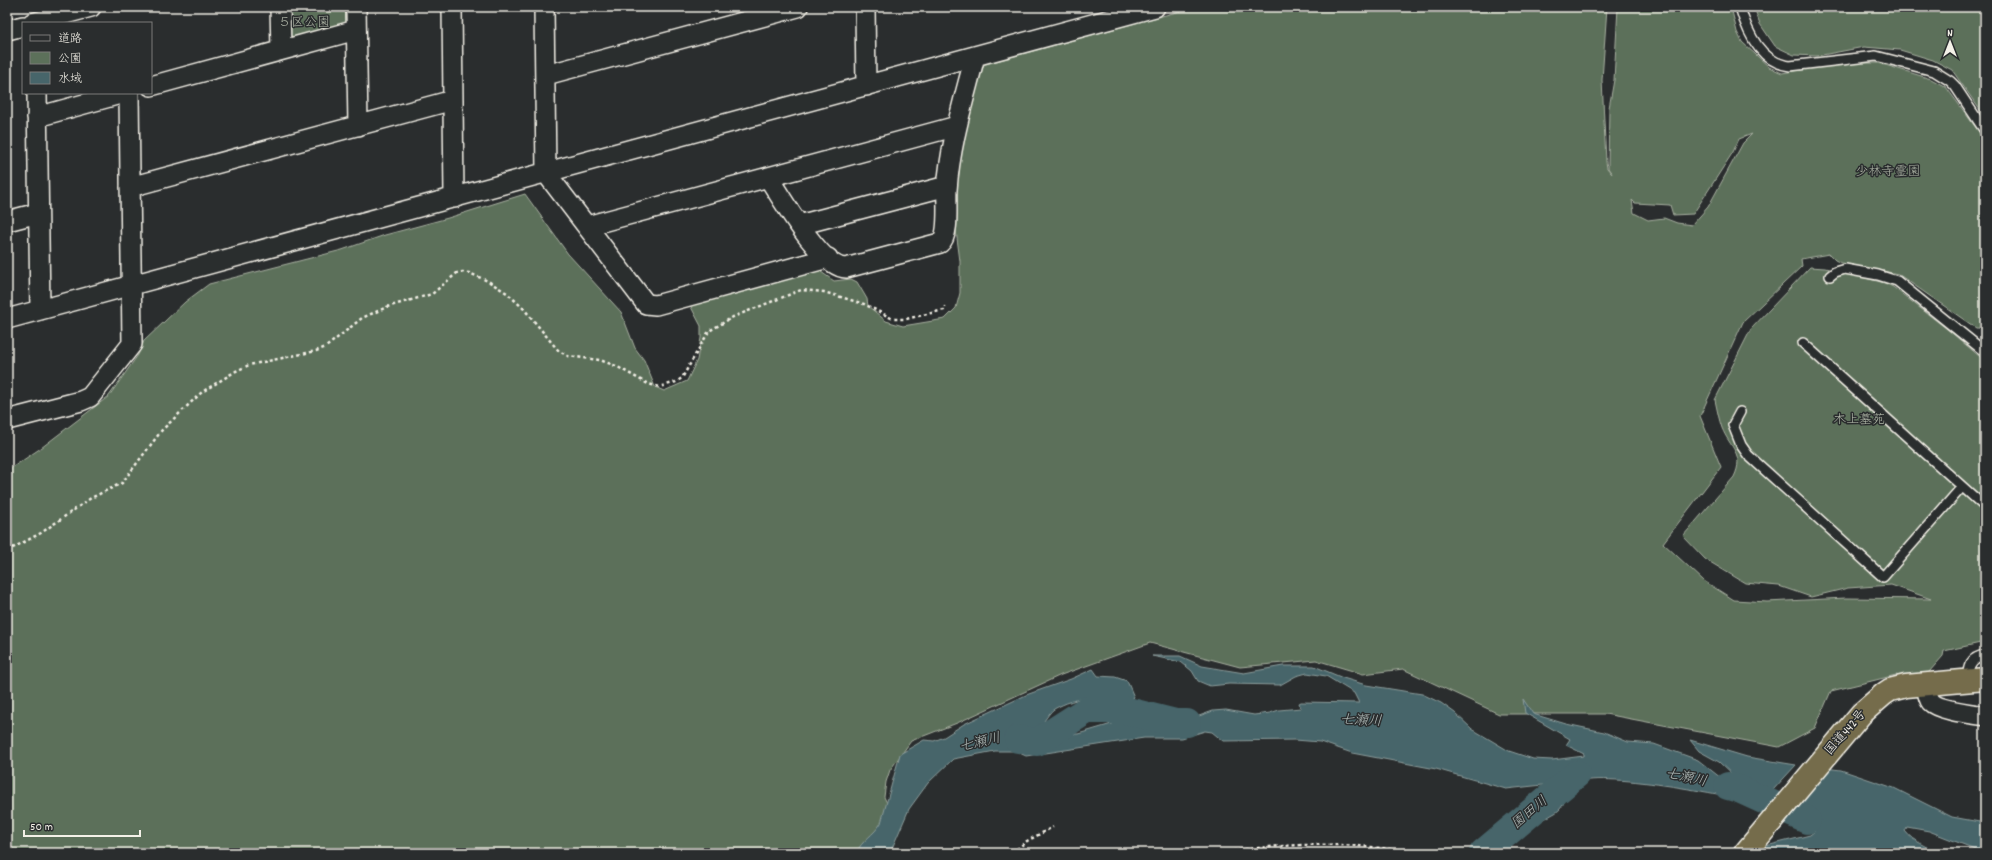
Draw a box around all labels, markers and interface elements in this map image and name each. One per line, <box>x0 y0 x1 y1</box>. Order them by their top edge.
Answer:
park label: ５区公園 <box>278 14 330 33</box>
legend <box>22 22 152 94</box>
north arrow <box>1930 22 1970 62</box>
text: N <box>1947 26 1953 42</box>
text: 道路 <box>58 31 82 48</box>
text: 公園 <box>58 51 82 68</box>
text: 水域 <box>58 71 82 88</box>
park label: 少林寺霊園 <box>1855 163 1921 182</box>
park label: 木上墓苑 <box>1833 411 1885 430</box>
street label: 国道442号 <box>1821 706 1871 760</box>
water label: 七瀬川 <box>1340 710 1382 732</box>
water label: 七瀬川 <box>957 729 1003 757</box>
water label: 七瀬川 <box>1663 764 1709 792</box>
water label: 園田川 <box>1507 792 1553 834</box>
scale bar <box>24 812 140 838</box>
text: 50 m <box>30 819 53 836</box>

